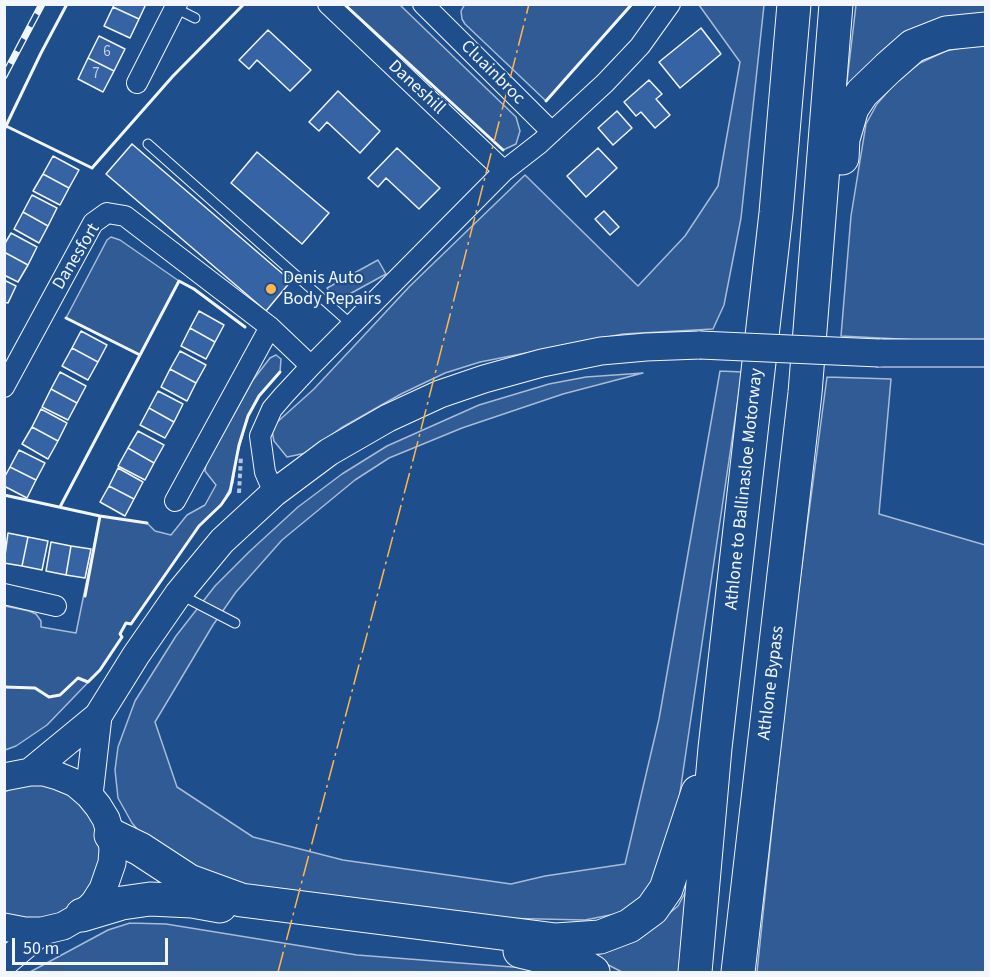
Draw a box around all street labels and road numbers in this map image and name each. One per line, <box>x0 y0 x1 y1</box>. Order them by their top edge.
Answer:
street label: Cluainbroc <box>455 36 529 110</box>
street label: Daneshill <box>383 56 449 120</box>
street label: Danesfort <box>49 220 105 294</box>
street label: Athlone to Ballinasloe Motorway <box>722 367 768 611</box>
street label: Athlone Bypass <box>754 625 790 741</box>

